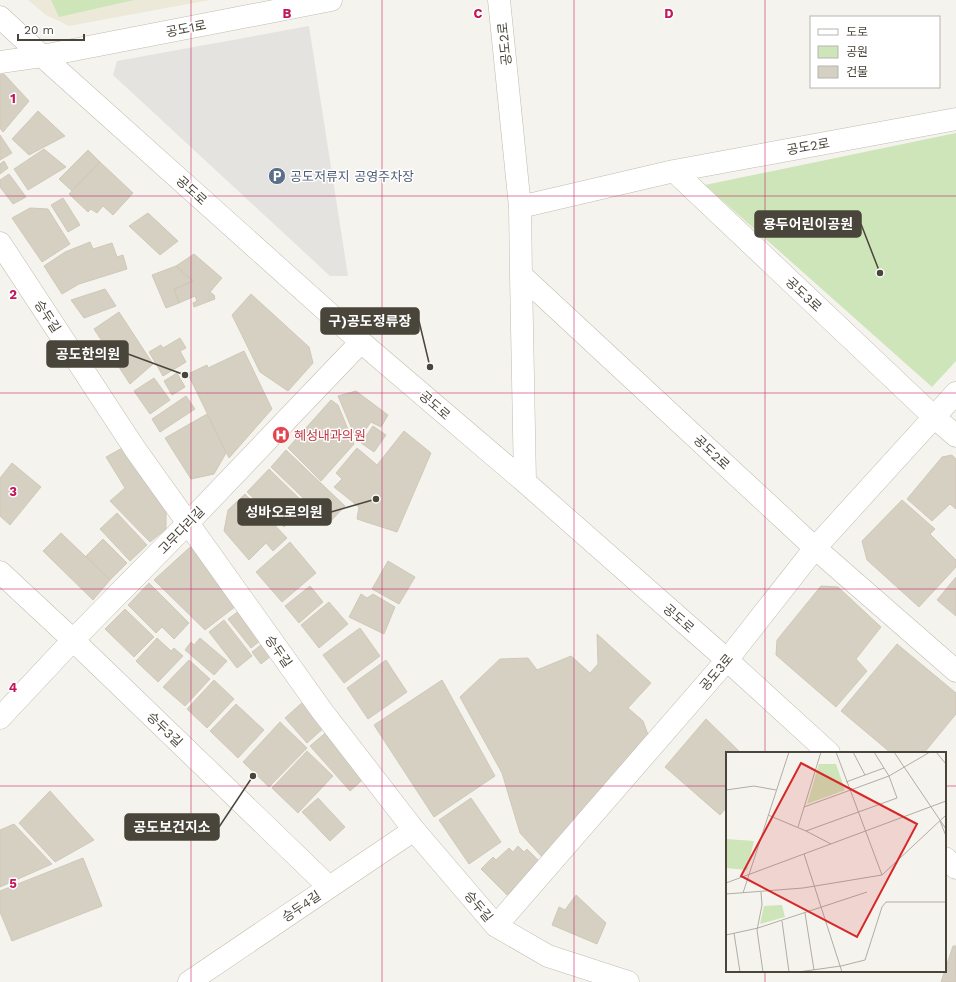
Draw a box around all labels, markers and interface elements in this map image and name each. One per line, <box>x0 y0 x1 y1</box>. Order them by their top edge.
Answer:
text: B <box>283 6 292 21</box>
text: C <box>474 6 483 21</box>
text: D <box>664 6 674 21</box>
scale bar <box>18 16 84 42</box>
legend <box>810 16 940 88</box>
street label: 공도1로 <box>165 17 208 40</box>
street label: 공도2로 <box>495 22 514 66</box>
text: 20 m <box>24 23 54 37</box>
text: 도로 <box>846 25 868 39</box>
text: 공원 <box>846 45 868 59</box>
text: 건물 <box>846 65 868 79</box>
text: 1 <box>10 91 16 106</box>
street label: 공도2로 <box>785 135 831 158</box>
parking icon: 공도저류지 공영주차장 <box>267 166 287 186</box>
place label: 공도저류지 공영주차장 <box>290 169 414 184</box>
street label: 공도로 <box>173 173 210 208</box>
callout: 용두어린이공원 <box>755 211 861 237</box>
text: 용두어린이공원 <box>763 216 853 232</box>
street label: 공도3로 <box>783 274 825 315</box>
text: 2 <box>9 287 17 302</box>
street label: 승두길 <box>32 297 64 335</box>
callout: 구)공도정류장 <box>321 308 419 334</box>
text: 구)공도정류장 <box>329 313 411 329</box>
callout: 공도한의원 <box>47 341 128 367</box>
text: 공도한의원 <box>56 346 120 362</box>
street label: 공도로 <box>416 388 453 423</box>
hospital icon: 혜성내과의원 <box>271 425 291 445</box>
place label: 혜성내과의원 <box>294 428 366 443</box>
street label: 공도2로 <box>691 432 733 473</box>
text: 3 <box>9 484 17 499</box>
callout: 성바오로의원 <box>238 499 331 525</box>
street label: 고무다리길 <box>155 504 208 557</box>
text: 성바오로의원 <box>245 504 323 520</box>
street label: 공도로 <box>660 601 697 636</box>
street label: 승두길 <box>262 632 295 670</box>
street label: 공도3로 <box>697 651 736 694</box>
text: 4 <box>9 680 18 695</box>
street label: 승두3길 <box>144 709 185 750</box>
inset map <box>726 752 946 972</box>
callout: 공도보건지소 <box>125 814 219 840</box>
text: 공도보건지소 <box>133 819 211 835</box>
text: 5 <box>9 876 17 891</box>
street label: 승두4길 <box>279 888 324 925</box>
street label: 승두길 <box>461 888 496 925</box>

